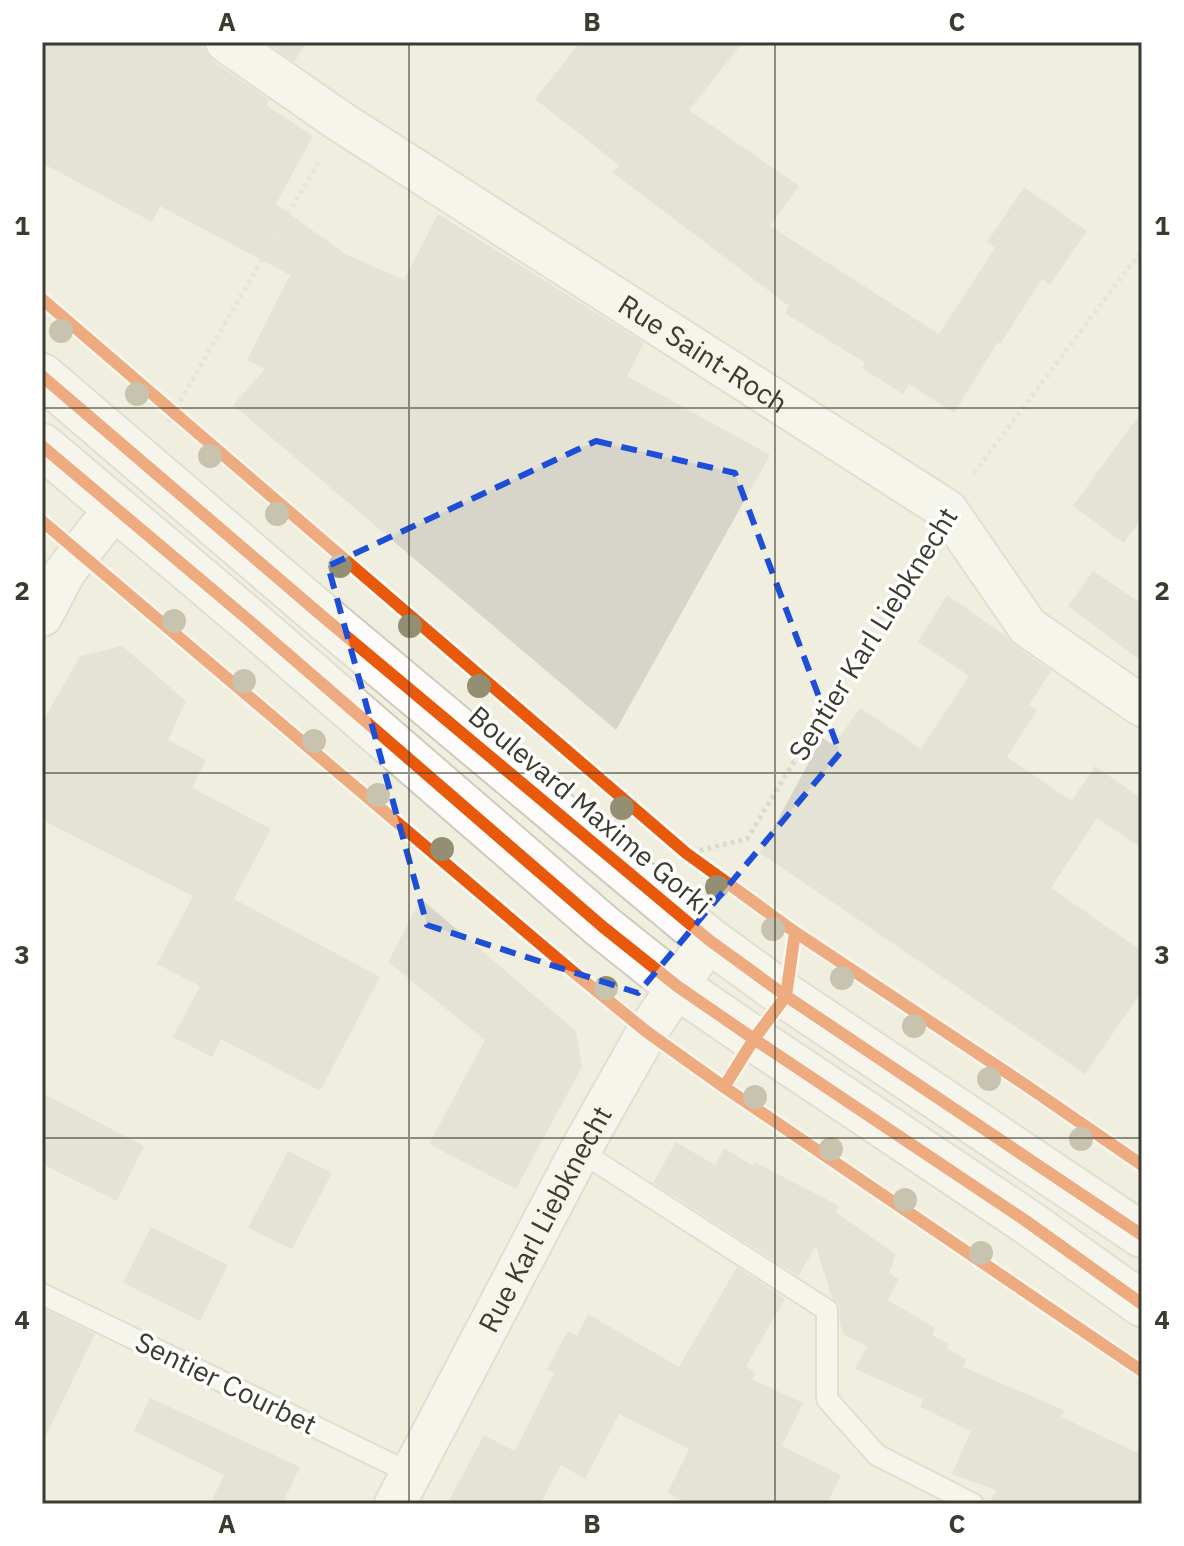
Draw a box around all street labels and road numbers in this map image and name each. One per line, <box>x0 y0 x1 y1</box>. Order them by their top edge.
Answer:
street label: Rue Saint-Roch <box>612 286 795 421</box>
street label: Sentier Karl Liebknecht <box>780 500 966 767</box>
street label: Boulevard Maxime Gorki <box>461 697 720 922</box>
street label: Rue Karl Liebknecht <box>469 1099 620 1338</box>
street label: Sentier Courbet <box>129 1323 323 1442</box>

